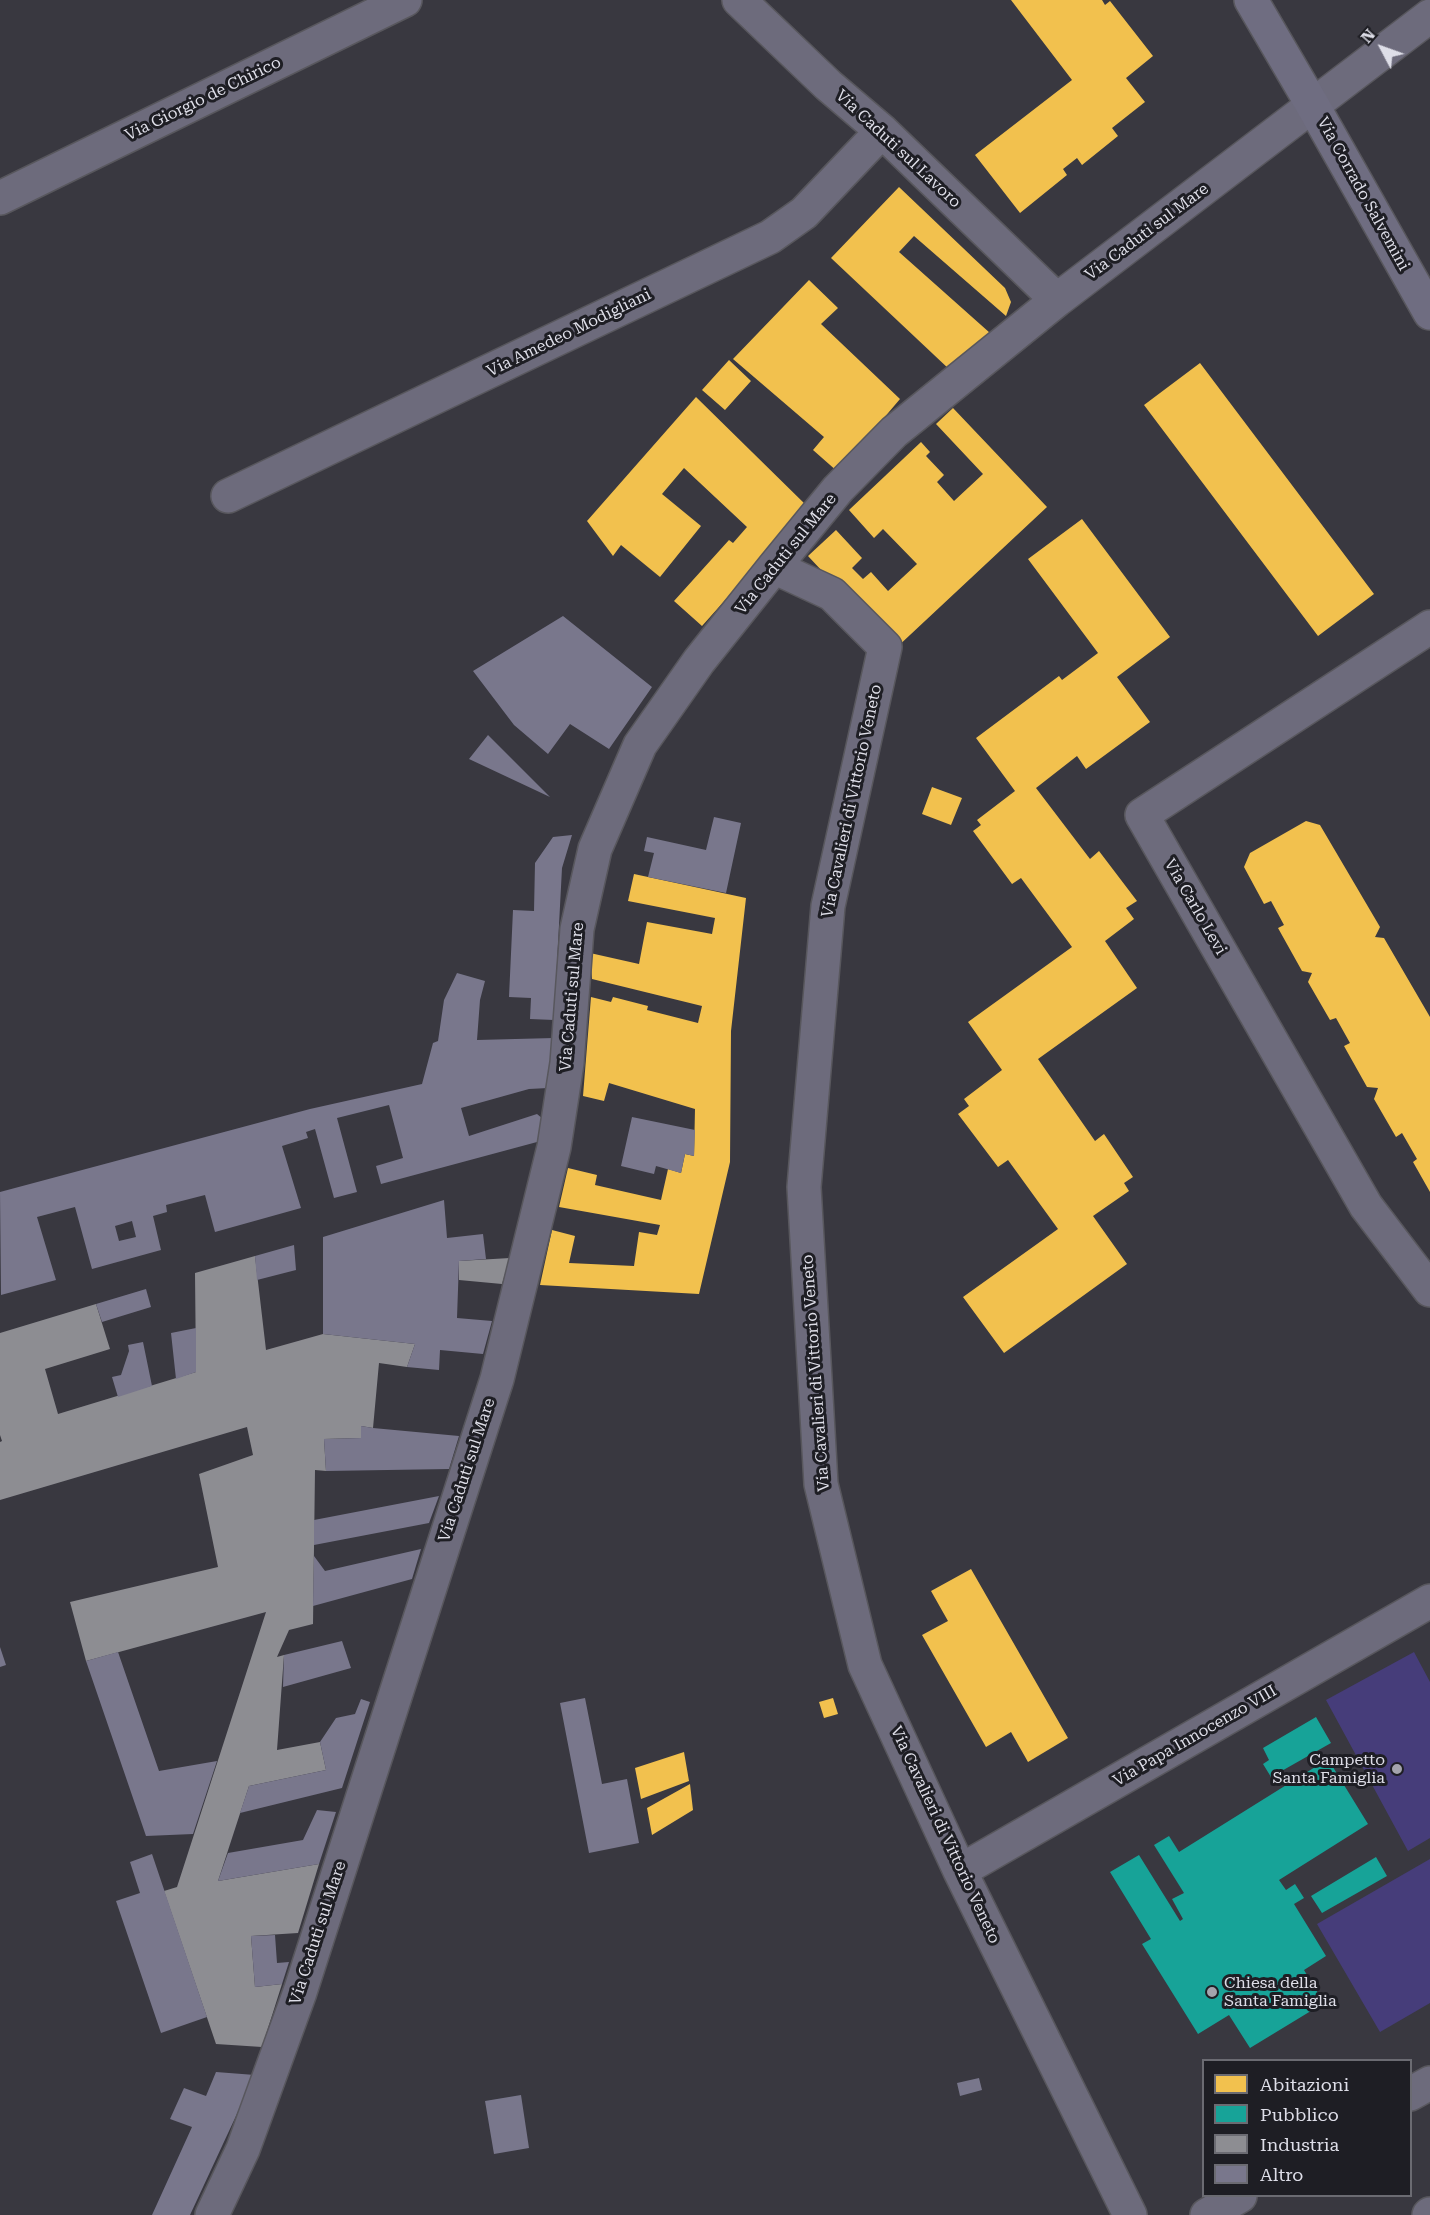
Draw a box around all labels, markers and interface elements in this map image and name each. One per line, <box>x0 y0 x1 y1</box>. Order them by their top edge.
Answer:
north arrow <box>1352 18 1412 78</box>
text: N <box>1357 25 1379 47</box>
street label: Via Giorgio de Chirico <box>122 53 284 145</box>
street label: Via Caduti sul Lavoro <box>831 86 965 212</box>
street label: Via Corrado Salvemini <box>1313 114 1413 274</box>
street label: Via Caduti sul Mare <box>1081 179 1213 285</box>
street label: Via Amedeo Modigliani <box>484 285 654 381</box>
street label: Via Caduti sul Mare <box>731 490 841 618</box>
street label: Via Cavalieri di Vittorio Veneto <box>818 683 886 919</box>
street label: Via Carlo Levi <box>1160 856 1230 958</box>
street label: Via Caduti sul Mare <box>556 922 588 1072</box>
street label: Via Cavalieri di Vittorio Veneto <box>798 1254 834 1492</box>
street label: Via Caduti sul Mare <box>435 1396 499 1544</box>
street label: Via Papa Innocenzo VIII <box>1110 1681 1280 1791</box>
street label: Via Cavalieri di Vittorio Veneto <box>886 1723 1004 1947</box>
place label: Campetto Santa Famiglia <box>1272 1750 1385 1788</box>
marker: Campetto Santa Famiglia <box>1390 1762 1404 1776</box>
street label: Via Caduti sul Mare <box>286 1859 350 2007</box>
place label: Chiesa della Santa Famiglia <box>1224 1973 1337 2011</box>
marker: Chiesa della Santa Famiglia <box>1205 1985 1219 1999</box>
legend <box>1202 2059 1412 2197</box>
text: Abitazioni <box>1260 2074 1349 2095</box>
text: Pubblico <box>1260 2104 1339 2125</box>
text: Industria <box>1260 2134 1339 2155</box>
text: Altro <box>1260 2164 1303 2185</box>

